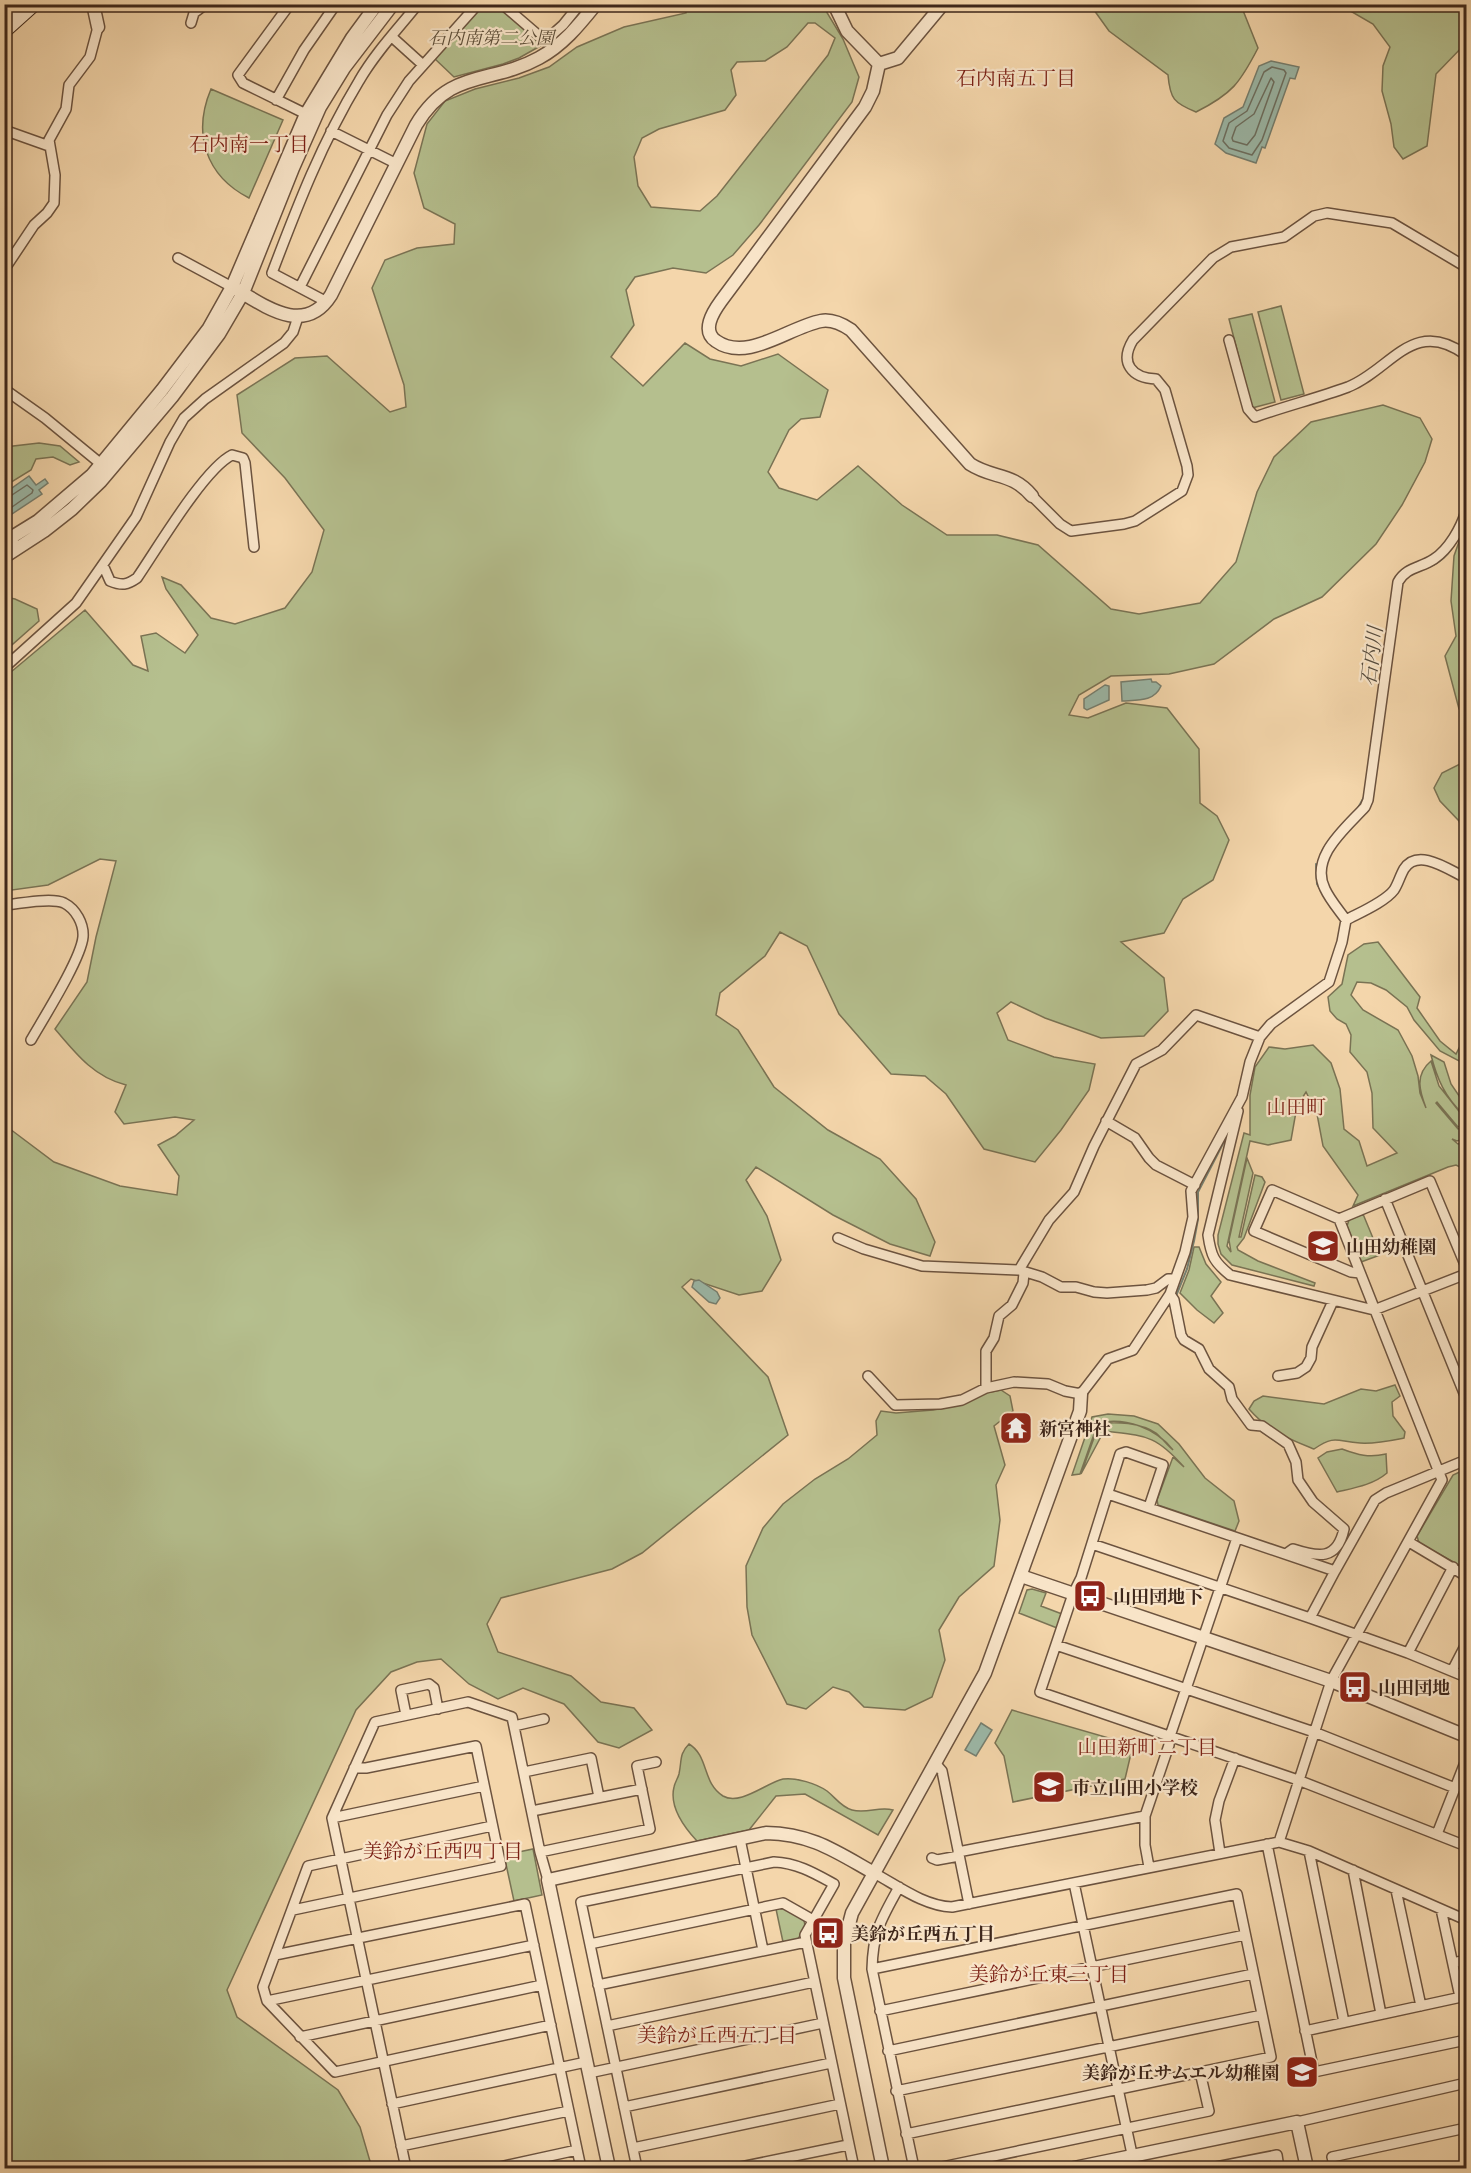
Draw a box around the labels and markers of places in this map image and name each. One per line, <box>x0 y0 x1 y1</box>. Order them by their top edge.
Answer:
school or university icon: 山田幼稚園 <box>1305 1228 1341 1264</box>
place label: 山田幼稚園 <box>1346 1233 1436 1260</box>
temple icon: 新宮神社 <box>998 1410 1034 1446</box>
place label: 新宮神社 <box>1039 1415 1111 1442</box>
bus stop icon: 山田団地下 <box>1072 1578 1108 1614</box>
place label: 山田団地下 <box>1113 1583 1203 1610</box>
bus stop icon: 山田団地 <box>1337 1669 1373 1705</box>
place label: 山田団地 <box>1378 1674 1450 1701</box>
school or university icon: 市立山田小学校 <box>1031 1769 1067 1805</box>
place label: 市立山田小学校 <box>1072 1774 1198 1801</box>
bus stop icon: 美鈴が丘西五丁目 <box>810 1915 846 1951</box>
place label: 美鈴が丘西五丁目 <box>851 1920 995 1947</box>
school or university icon: 美鈴が丘サムエル幼稚園 <box>1284 2054 1320 2090</box>
place label: 美鈴が丘サムエル幼稚園 <box>1082 2059 1279 2086</box>

